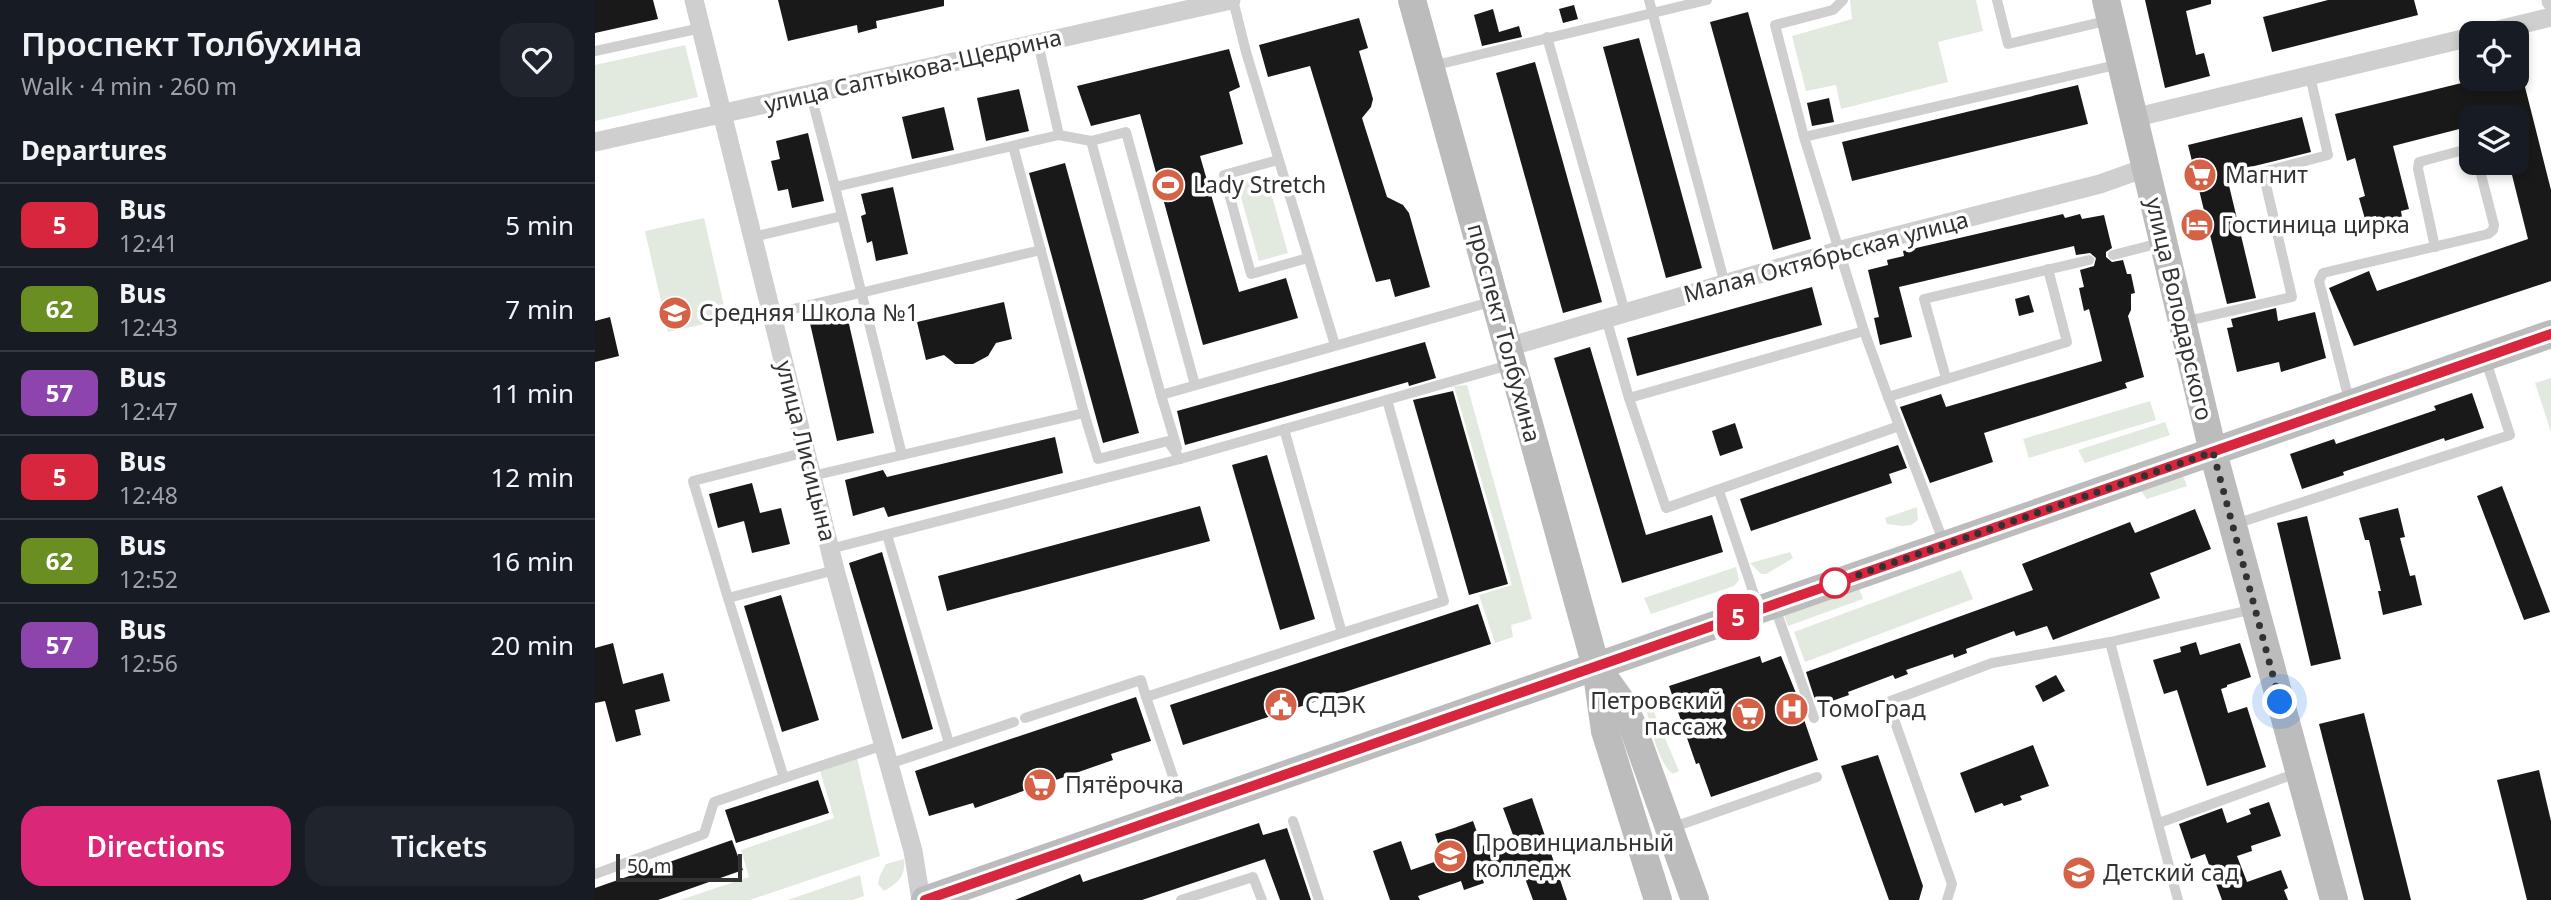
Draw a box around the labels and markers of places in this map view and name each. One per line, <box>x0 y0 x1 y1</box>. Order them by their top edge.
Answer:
supermarket icon: Магнит <box>2181 156 2219 194</box>
place label: Магнит <box>2225 158 2308 190</box>
sports icon: Lady Stretch <box>1149 166 1187 204</box>
place label: Lady Stretch <box>1193 168 1326 200</box>
hotel icon: Гостиница цирка <box>2178 206 2216 244</box>
place label: Гостиница цирка <box>2221 208 2410 240</box>
school or university icon: Средняя Школа №1 <box>656 294 694 332</box>
place label: Средняя Школа №1 <box>699 296 919 328</box>
unlabelled marker <box>1820 568 1850 598</box>
place label: Петровский пассаж <box>1590 684 1724 742</box>
public building icon: СДЭК <box>1262 686 1300 724</box>
place label: СДЭК <box>1305 688 1366 720</box>
hospital icon: ТомоГрад <box>1773 690 1811 728</box>
place label: ТомоГрад <box>1817 692 1926 724</box>
supermarket icon: Петровский пассаж <box>1729 695 1767 733</box>
supermarket icon: Пятёрочка <box>1021 766 1059 804</box>
place label: Пятёрочка <box>1065 768 1184 800</box>
place label: Провинциальный колледж <box>1475 826 1674 884</box>
school or university icon: Провинциальный колледж <box>1431 837 1469 875</box>
school or university icon: Детский сад <box>2060 854 2098 892</box>
place label: Детский сад <box>2103 856 2239 888</box>

